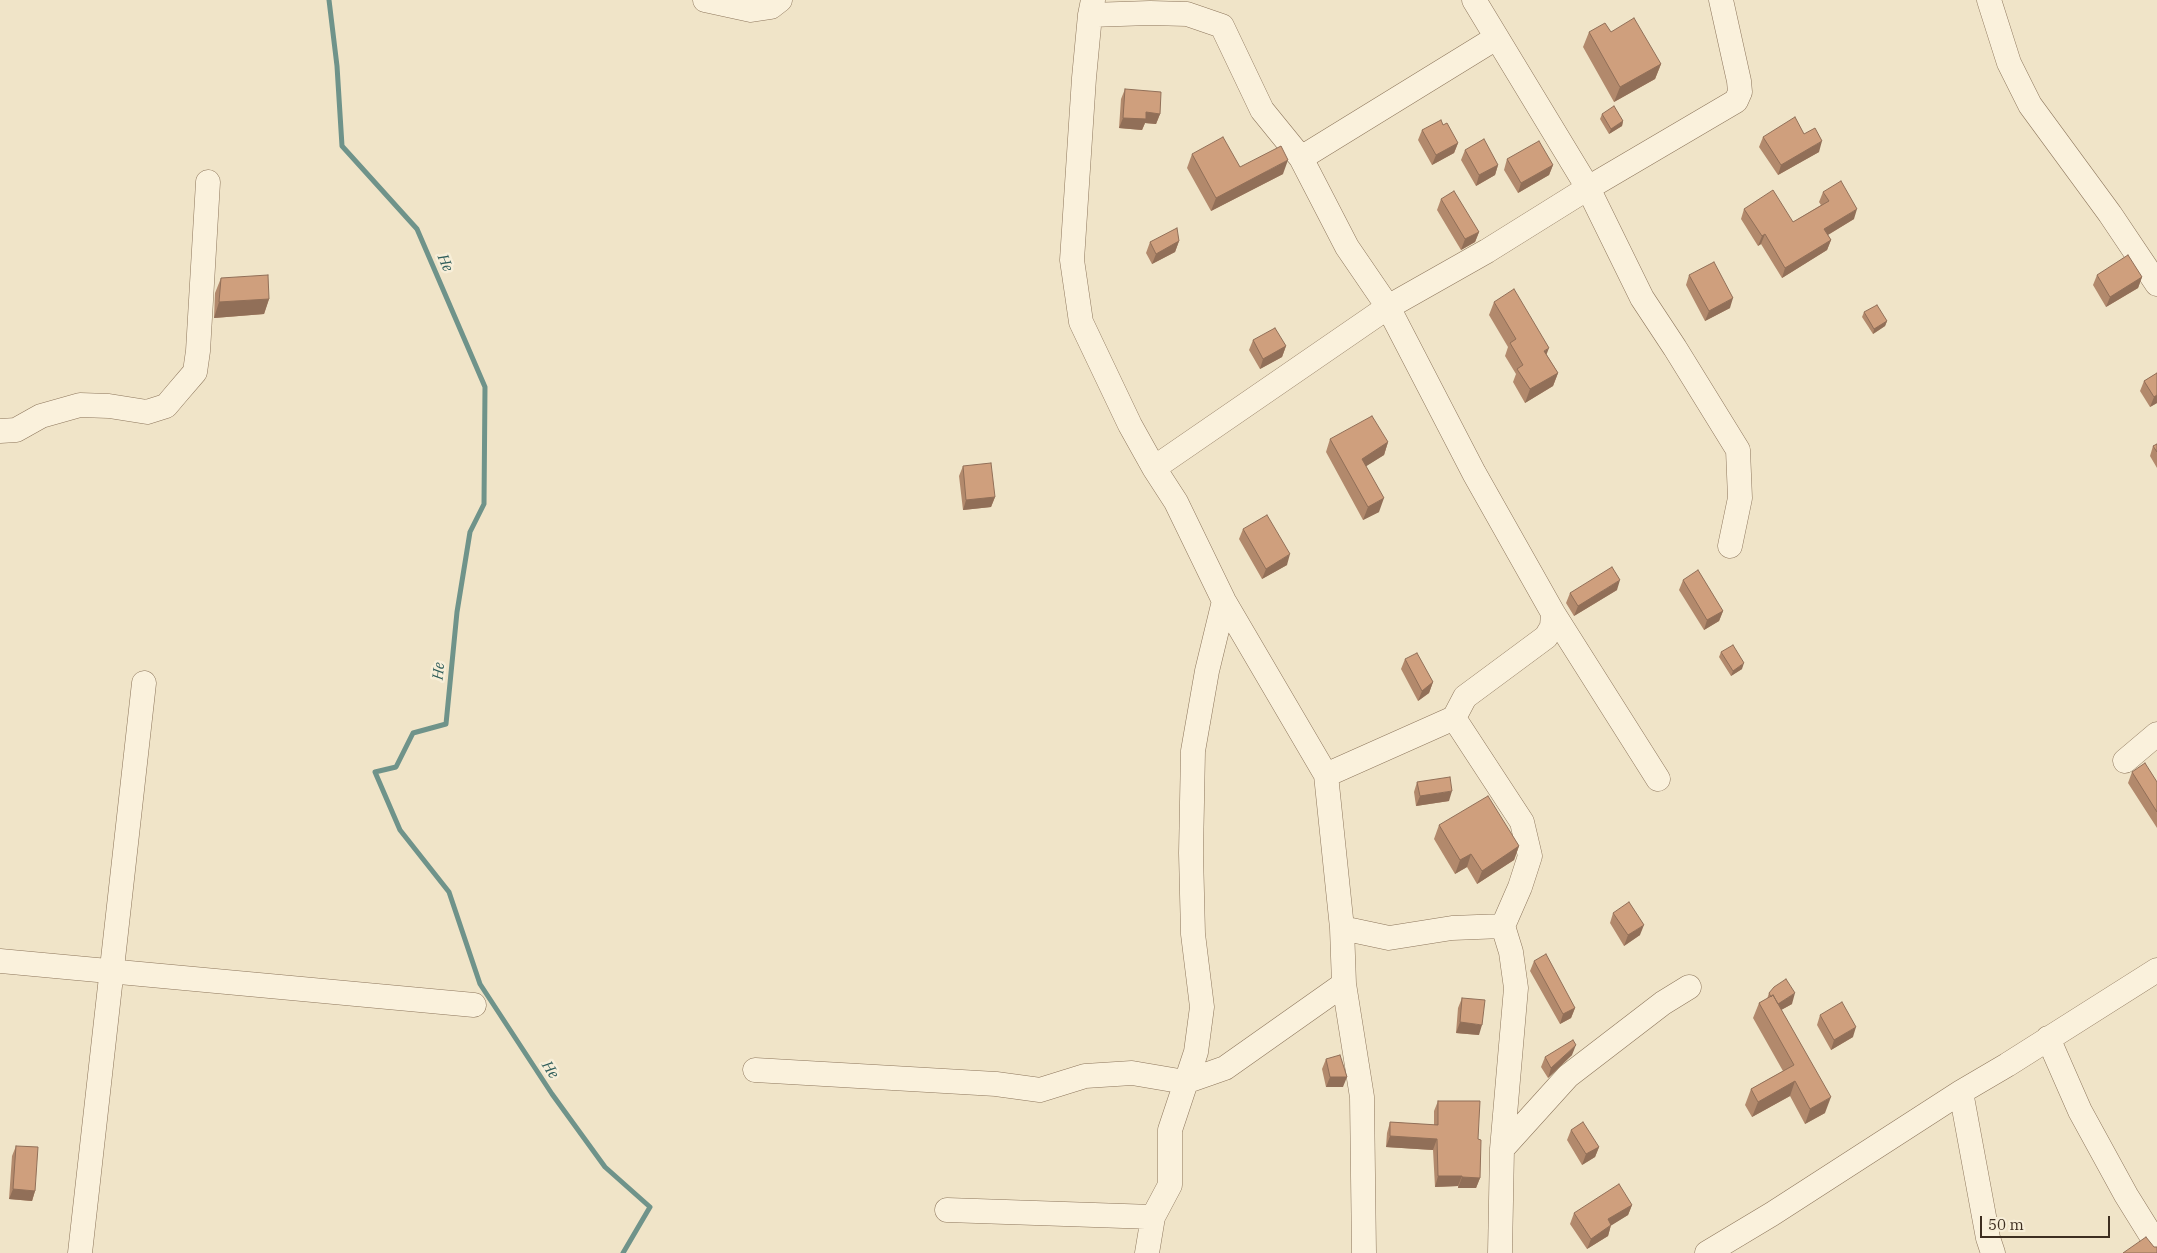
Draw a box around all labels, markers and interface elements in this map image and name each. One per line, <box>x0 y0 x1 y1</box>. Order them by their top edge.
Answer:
water label: He <box>433 251 457 275</box>
water label: He <box>429 661 449 681</box>
water label: He <box>538 1058 562 1082</box>
scale bar <box>1982 1206 2112 1238</box>
text: 50 m <box>1988 1215 2024 1234</box>

